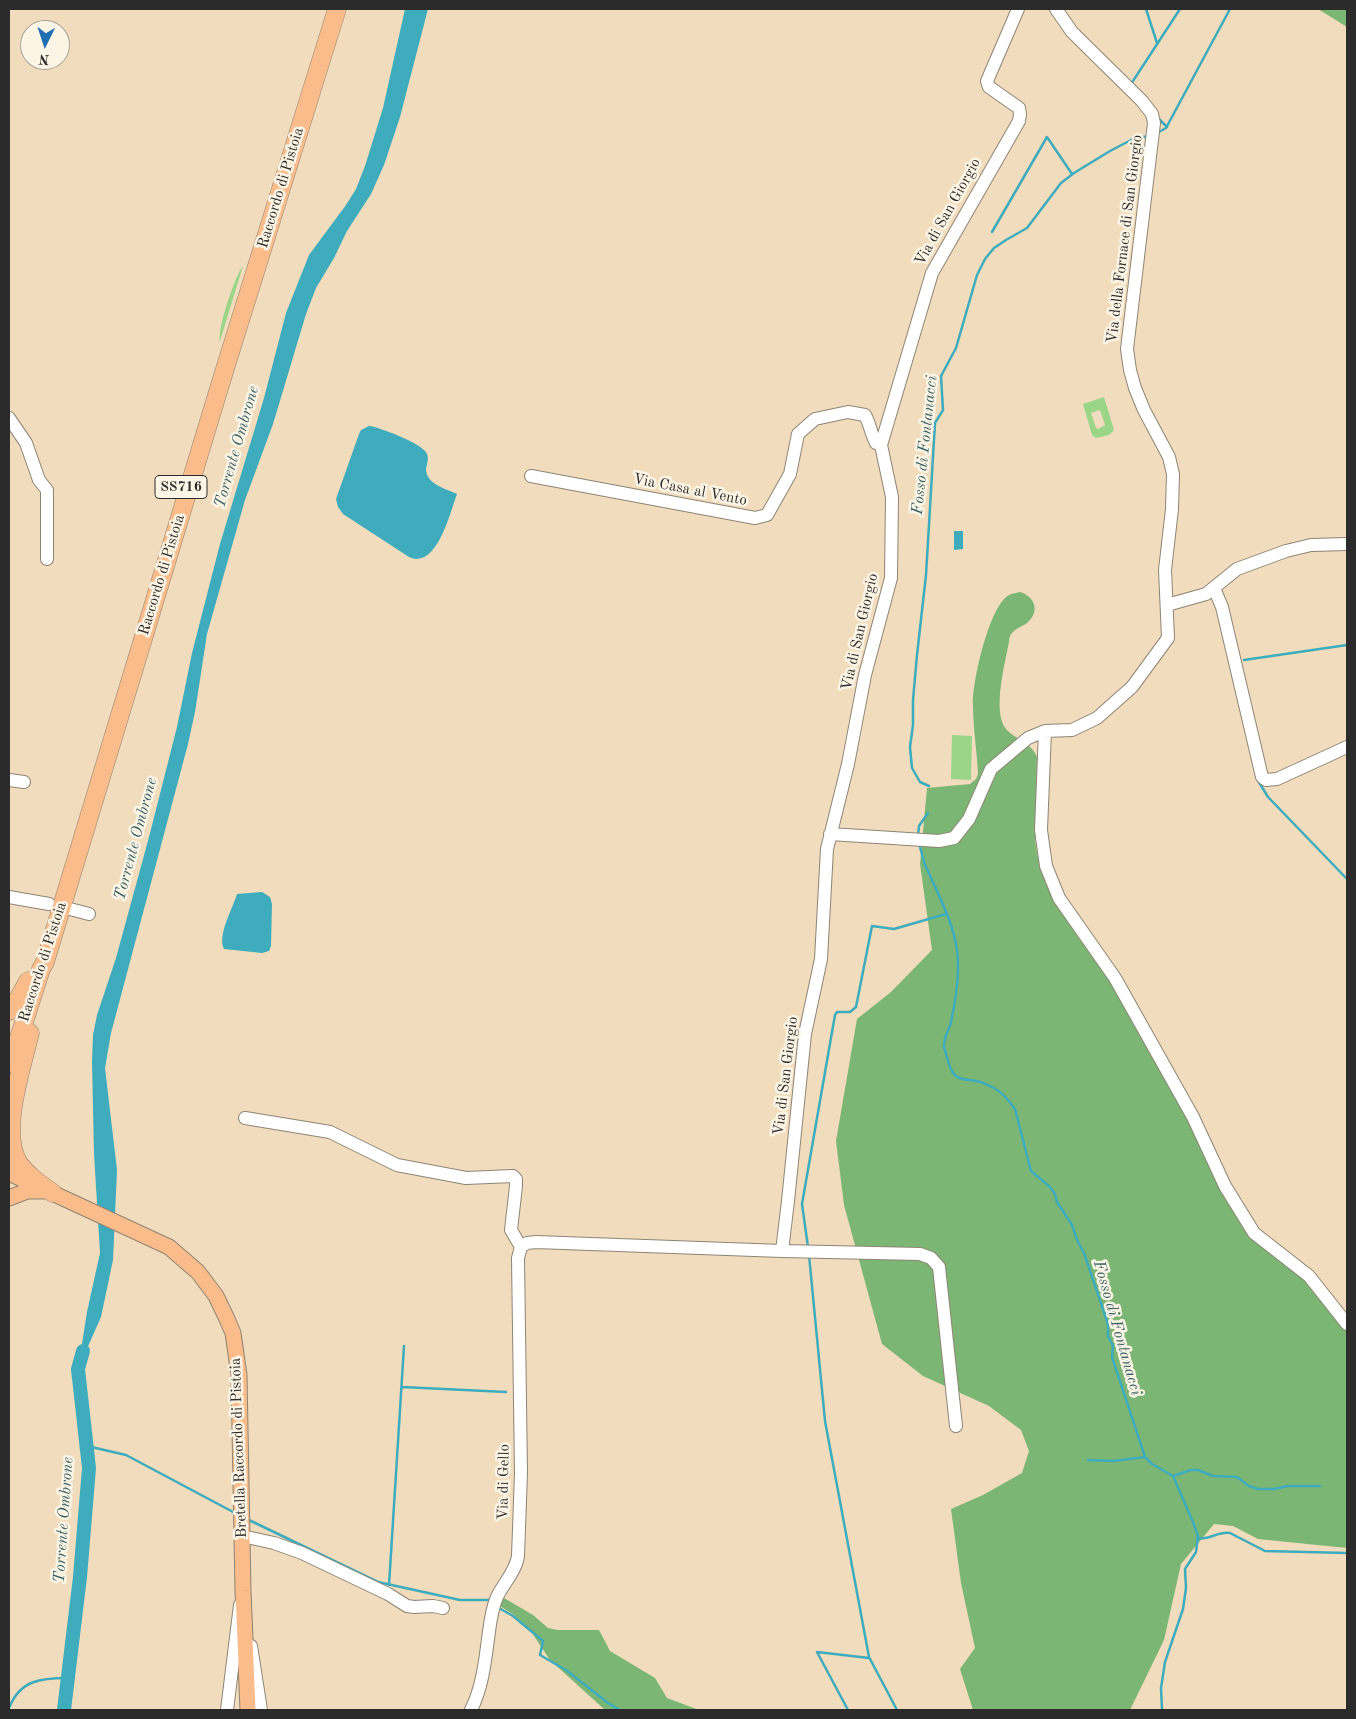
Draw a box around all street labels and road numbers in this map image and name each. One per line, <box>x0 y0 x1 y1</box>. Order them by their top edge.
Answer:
street label: Raccordo di Pistoia <box>254 125 308 251</box>
street label: Via della Fornace di San Giorgio <box>1103 134 1147 344</box>
street label: Via di San Giorgio <box>911 155 985 269</box>
street label: Via Casa al Vento <box>632 470 748 510</box>
road number: SS716 <box>155 476 207 498</box>
street label: Raccordo di Pistoia <box>135 512 189 638</box>
street label: Via di San Giorgio <box>838 572 882 692</box>
street label: Raccordo di Pistoia <box>15 900 71 1024</box>
street label: Via di San Giorgio <box>770 1015 802 1137</box>
street label: Bretella Raccordo di Pistoia <box>227 1357 251 1539</box>
street label: Via di Gello <box>494 1444 514 1520</box>

